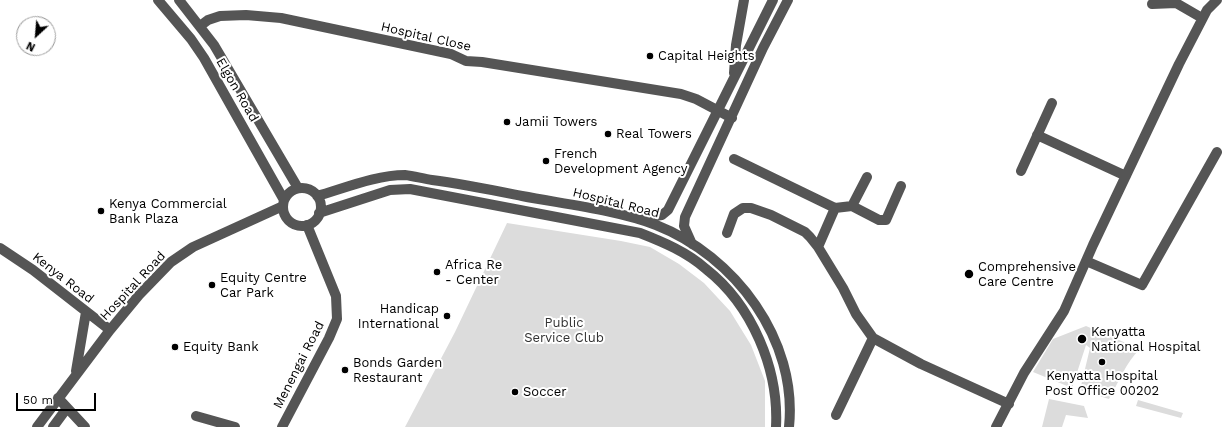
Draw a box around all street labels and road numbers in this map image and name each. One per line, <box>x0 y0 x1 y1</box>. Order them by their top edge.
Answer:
street label: Hospital Close <box>379 19 473 55</box>
street label: Elgon Road <box>212 55 262 125</box>
street label: Hospital Road <box>571 185 661 221</box>
street label: Hospital Road <box>97 248 169 324</box>
street label: Kenya Road <box>29 249 97 307</box>
street label: Menengai Road <box>270 319 328 411</box>

